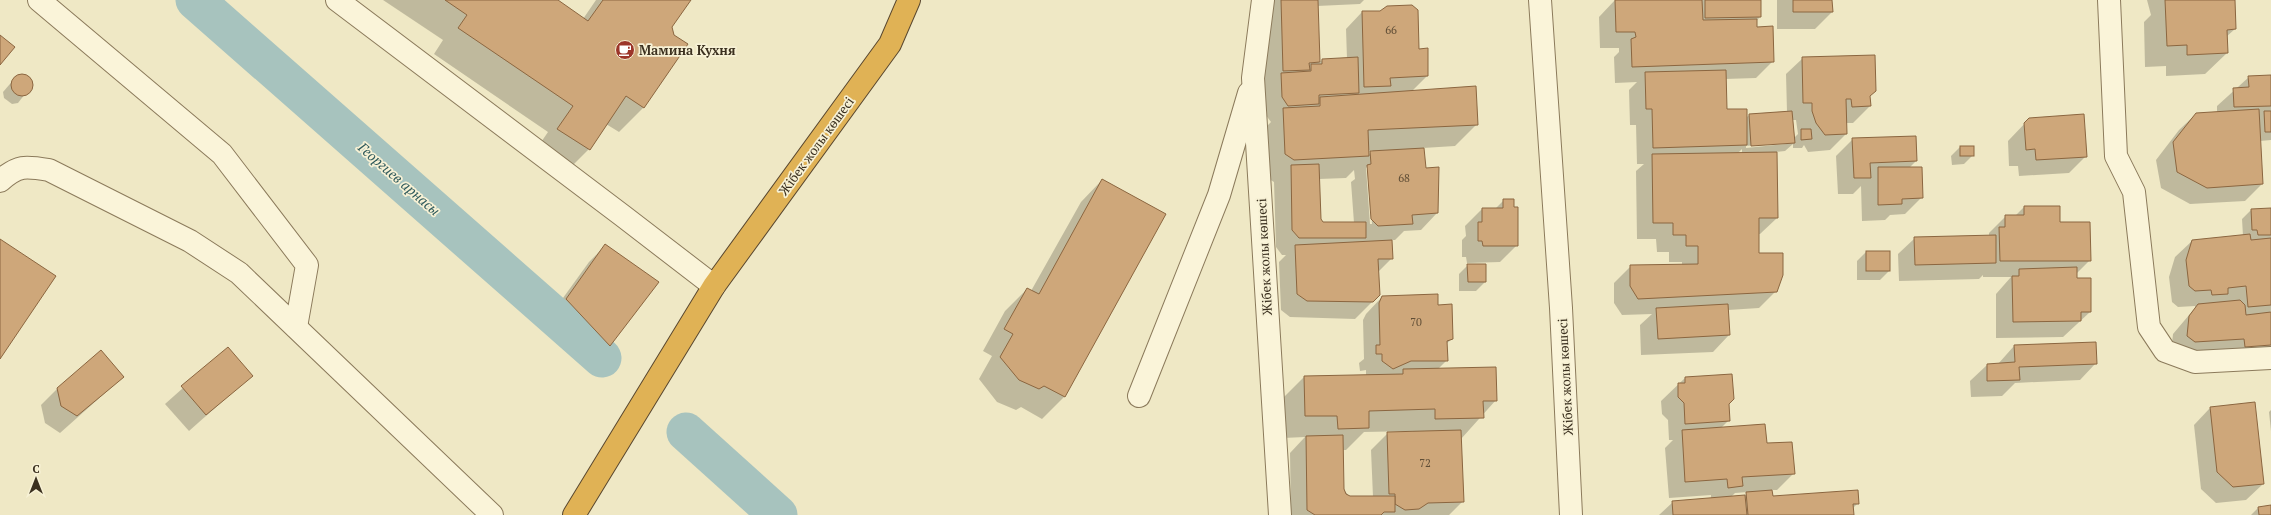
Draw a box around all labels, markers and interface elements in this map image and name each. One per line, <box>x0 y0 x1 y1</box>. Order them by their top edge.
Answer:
house number: 66 <box>1385 23 1397 37</box>
cafe icon: Мамина Кухня <box>614 39 636 61</box>
place label: Мамина Кухня <box>639 41 736 59</box>
street label: Жібек жолы көшесі <box>774 93 858 199</box>
water label: Георгиев арнасы <box>354 137 444 220</box>
house number: 68 <box>1398 171 1410 185</box>
street label: Жібек жолы көшесі <box>1252 198 1276 316</box>
house number: 70 <box>1410 315 1422 329</box>
street label: Жібек жолы көшесі <box>1553 318 1577 436</box>
house number: 72 <box>1419 456 1431 470</box>
north arrow <box>16 459 56 499</box>
text: С <box>32 462 40 476</box>

